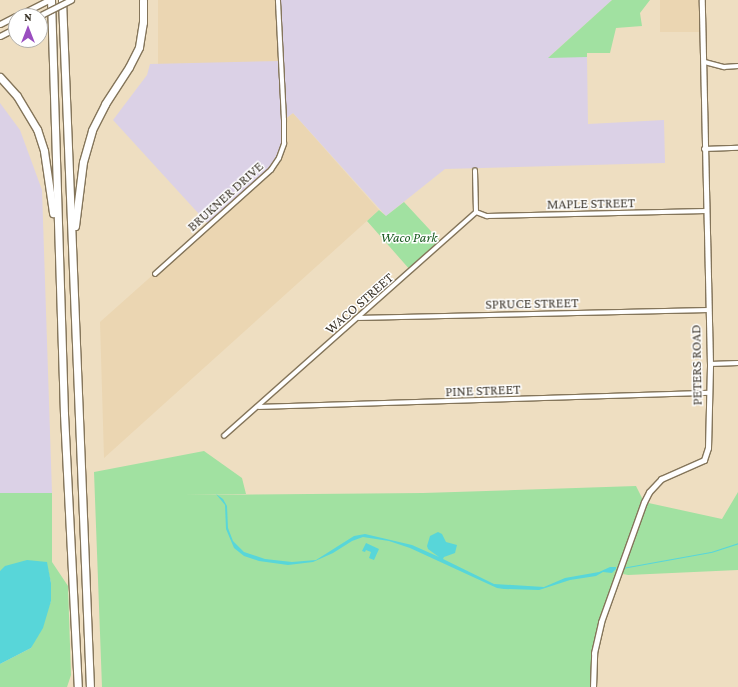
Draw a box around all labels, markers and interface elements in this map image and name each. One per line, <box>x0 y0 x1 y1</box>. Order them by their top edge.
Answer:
north arrow <box>8 8 48 48</box>
text: N <box>24 11 32 23</box>
street label: BRUKNER DRIVE <box>184 157 266 235</box>
street label: MAPLE STREET <box>547 194 635 212</box>
park label: Waco Park <box>381 229 437 245</box>
street label: WACO STREET <box>321 269 397 337</box>
street label: SPRUCE STREET <box>485 294 579 312</box>
street label: PETERS ROAD <box>687 324 705 406</box>
street label: PINE STREET <box>445 380 521 400</box>

